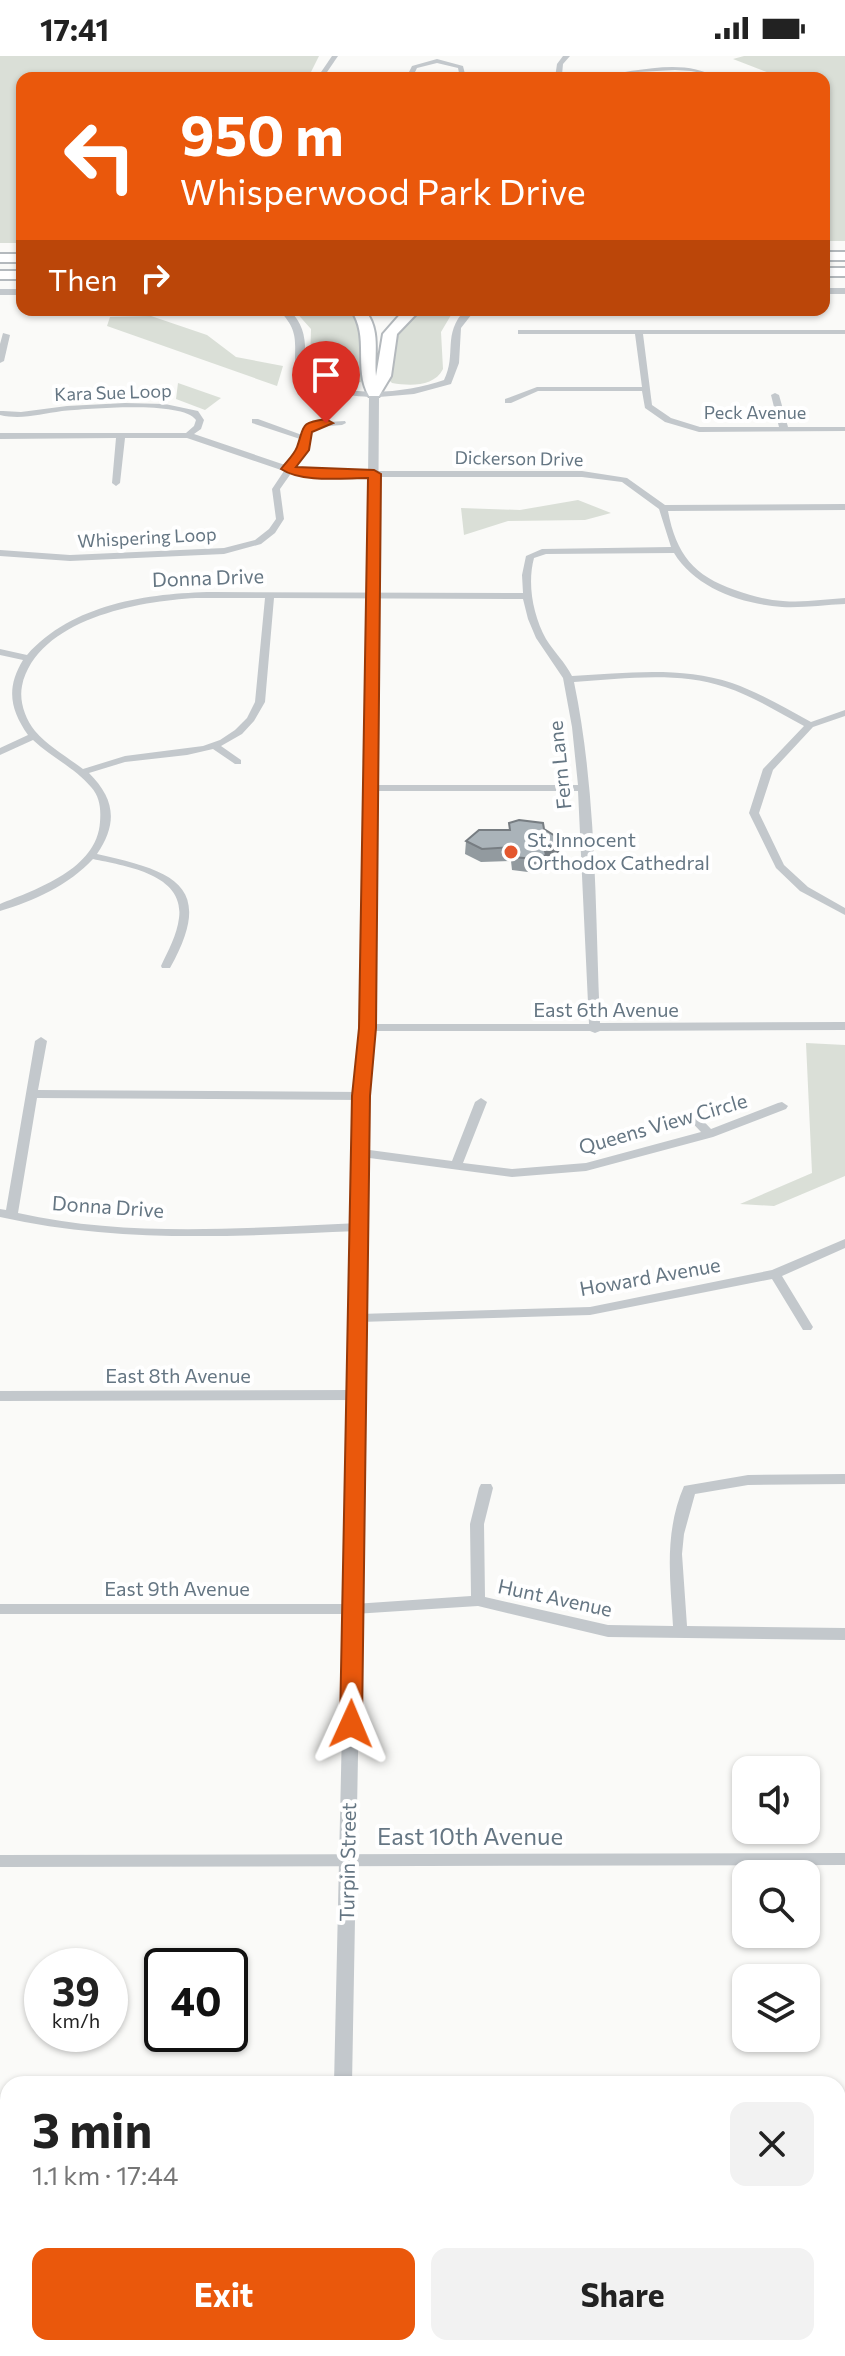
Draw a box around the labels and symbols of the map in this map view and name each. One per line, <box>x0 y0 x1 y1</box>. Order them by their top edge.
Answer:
pin <box>292 341 360 423</box>
street label: Kara Sue Loop <box>54 379 172 405</box>
street label: Peck Avenue <box>704 401 806 423</box>
street label: Dickerson Drive <box>454 446 584 470</box>
street label: Whispering Loop <box>77 522 217 552</box>
street label: Donna Drive <box>151 563 264 591</box>
street label: Fern Lane <box>542 720 576 811</box>
place label: St. Innocent Orthodox Cathedral <box>527 827 710 874</box>
marker: St. Innocent Orthodox Cathedral <box>502 843 520 861</box>
street label: East 6th Avenue <box>533 997 679 1021</box>
street label: Queens View Circle <box>576 1088 750 1159</box>
street label: Donna Drive <box>51 1190 165 1222</box>
street label: Howard Avenue <box>578 1252 722 1300</box>
street label: East 8th Avenue <box>105 1363 251 1387</box>
street label: Hunt Avenue <box>496 1573 615 1621</box>
street label: East 9th Avenue <box>104 1576 250 1600</box>
position arrow <box>309 1682 393 1766</box>
street label: Turpin Street <box>334 1802 360 1922</box>
street label: East 10th Avenue <box>377 1821 563 1850</box>
speed limit sign: 40 <box>144 1948 248 2052</box>

